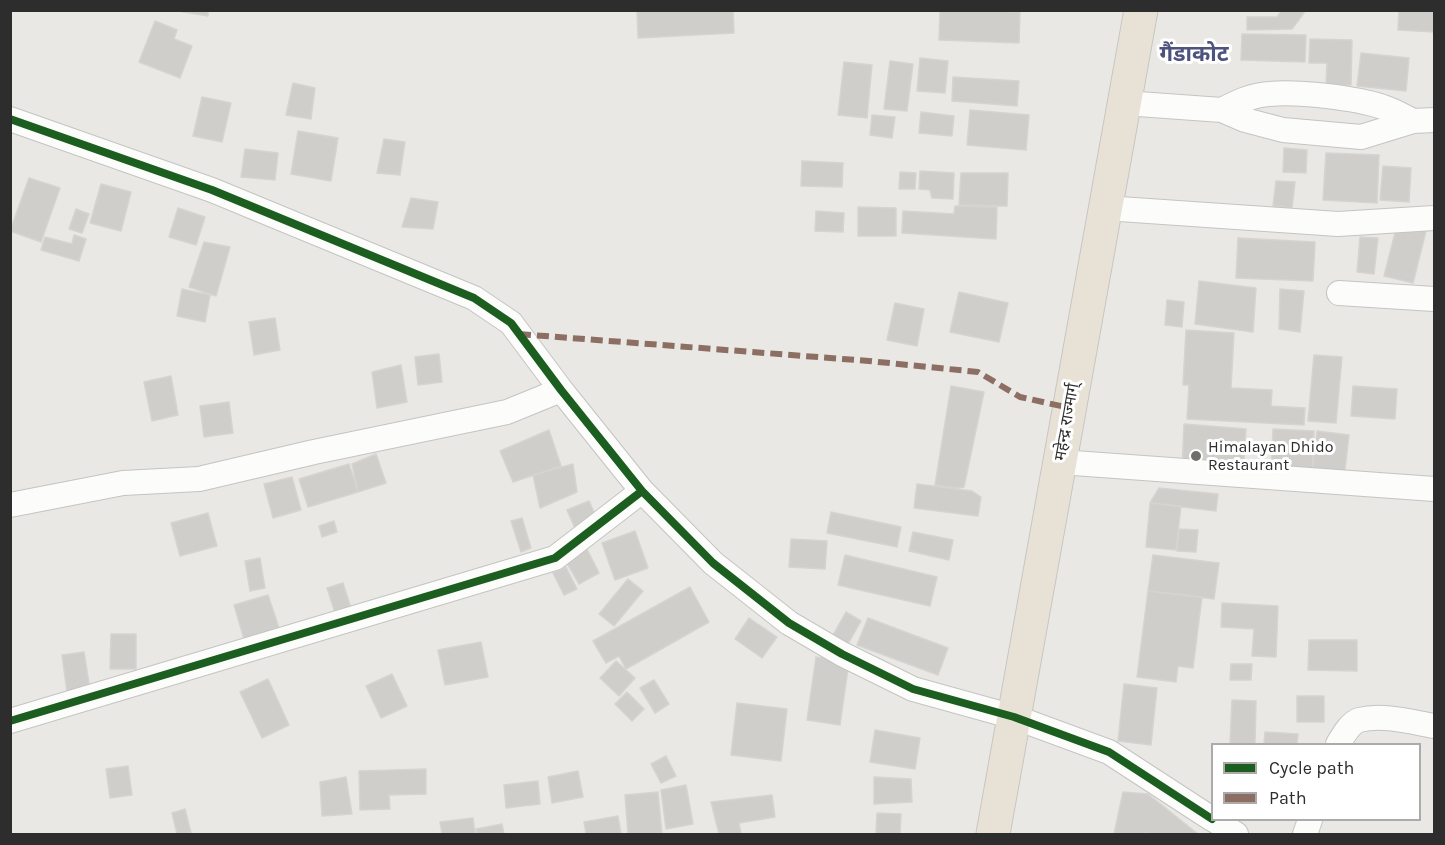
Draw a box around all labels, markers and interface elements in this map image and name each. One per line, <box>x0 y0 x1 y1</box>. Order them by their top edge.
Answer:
district label: गैंडाकोट <box>1159 42 1229 68</box>
street label: महेन्द्र राज्मार्ग् <box>1051 382 1083 462</box>
place label: Himalayan Dhido Restaurant <box>1208 437 1333 475</box>
marker: Himalayan Dhido Restaurant <box>1189 449 1203 463</box>
legend <box>1211 743 1421 821</box>
text: Cycle path <box>1269 757 1354 779</box>
text: Path <box>1269 787 1307 809</box>

